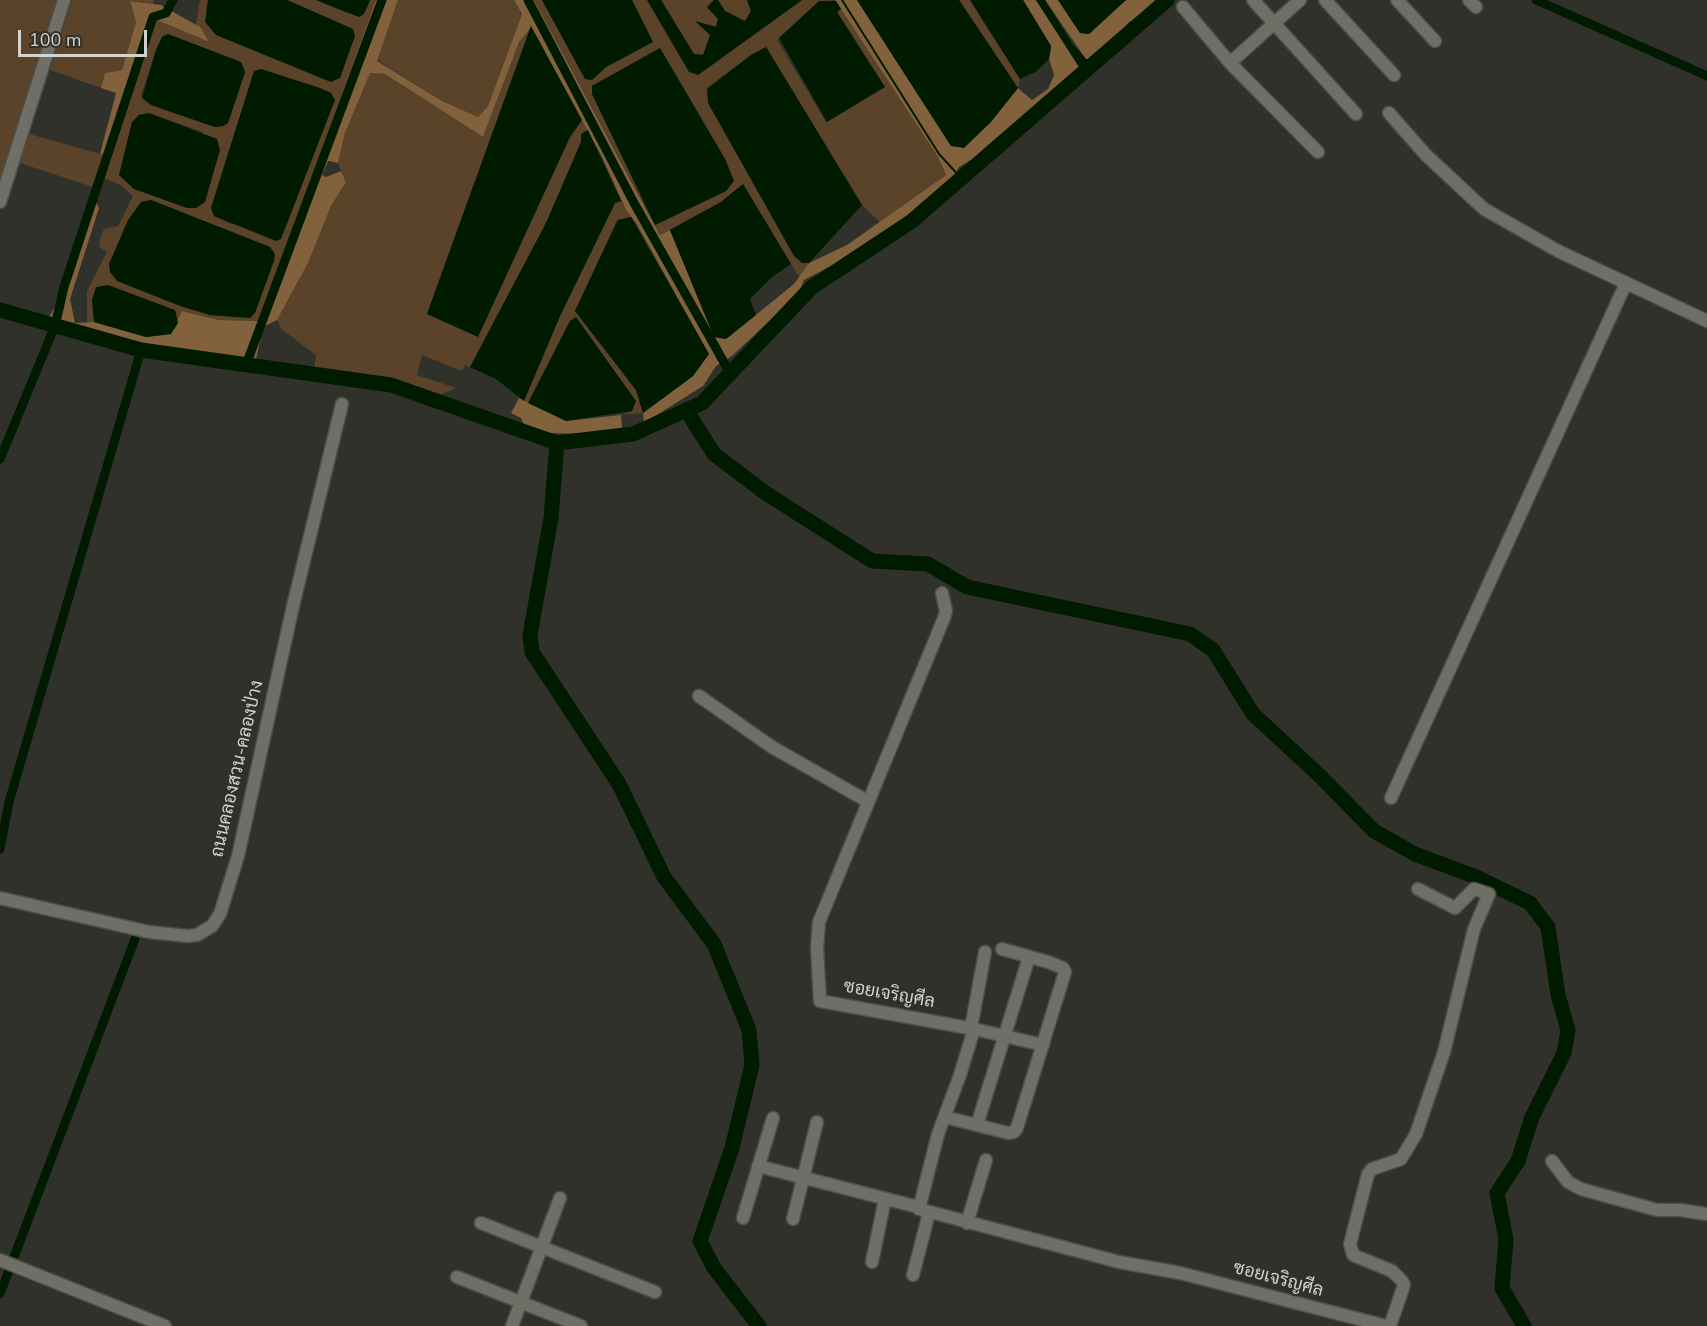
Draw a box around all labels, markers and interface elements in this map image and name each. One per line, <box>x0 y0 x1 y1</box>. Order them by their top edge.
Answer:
scale bar <box>21 18 150 56</box>
text: 100 m <box>29 28 81 52</box>
street label: ถนนคลองสวน-คลองป่าง <box>207 678 269 860</box>
street label: ซอยเจริญศีล <box>842 976 936 1014</box>
street label: ซอยเจริญศีล <box>1231 1258 1325 1302</box>

